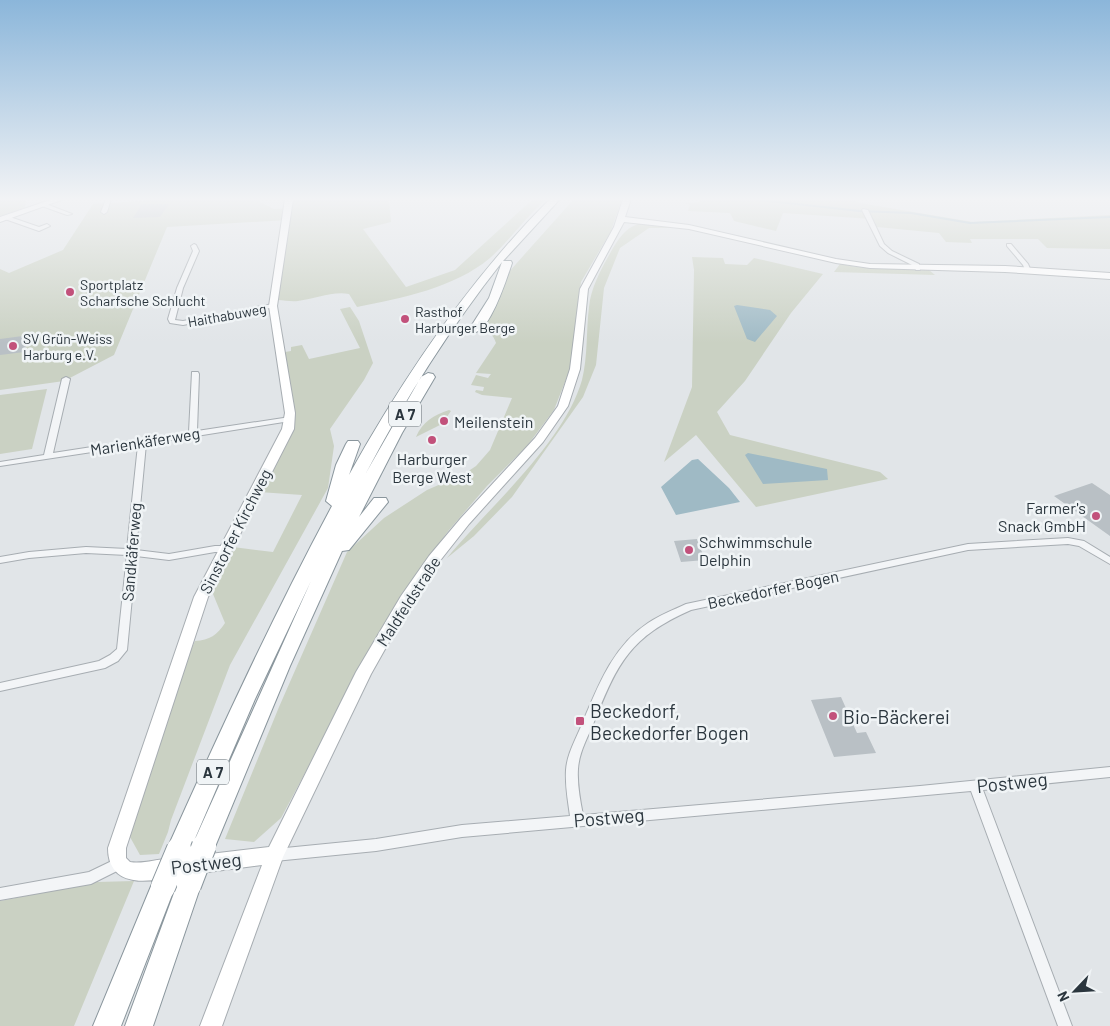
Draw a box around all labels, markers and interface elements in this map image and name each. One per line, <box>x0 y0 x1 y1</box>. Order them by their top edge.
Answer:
place label: Sportplatz Scharfsche Schlucht <box>80 276 206 309</box>
marker: Sportplatz Scharfsche Schlucht <box>64 286 76 298</box>
street label: Haithabuweg <box>186 300 268 330</box>
place label: Rasthof Harburger Berge <box>415 303 515 336</box>
marker: Rasthof Harburger Berge <box>399 313 411 325</box>
place label: SV Grün-Weiss Harburg e.V. <box>23 330 112 363</box>
marker: SV Grün-Weiss Harburg e.V. <box>7 340 19 352</box>
road number: A 7 <box>389 402 421 426</box>
place label: Meilenstein <box>454 412 533 431</box>
marker: Meilenstein <box>438 415 450 427</box>
street label: Marienkäferweg <box>89 423 201 459</box>
marker: Harburger Berge West <box>426 434 438 446</box>
place label: Harburger Berge West <box>392 449 472 486</box>
street label: Sinstorfer Kirchweg <box>195 466 275 596</box>
place label: Farmer's Snack GmbH <box>998 498 1086 535</box>
street label: Sandkäferweg <box>117 502 145 602</box>
marker: Farmer's Snack GmbH <box>1090 510 1102 522</box>
place label: Schwimmschule Delphin <box>699 532 813 569</box>
marker: Schwimmschule Delphin <box>683 544 695 556</box>
street label: Maldfeldstraße <box>372 553 444 649</box>
street label: Beckedorfer Bogen <box>706 566 840 612</box>
place label: Beckedorf, Beckedorfer Bogen <box>590 699 749 744</box>
place label: Bio-Bäckerei <box>843 705 950 728</box>
marker: Bio-Bäckerei <box>827 710 839 722</box>
marker: Beckedorf, Beckedorfer Bogen <box>574 715 586 727</box>
road number: A 7 <box>197 760 229 784</box>
street label: Postweg <box>976 767 1048 797</box>
street label: Postweg <box>573 802 645 832</box>
street label: Postweg <box>169 847 243 879</box>
north arrow <box>1050 966 1100 1016</box>
text: N <box>1053 989 1072 1005</box>

